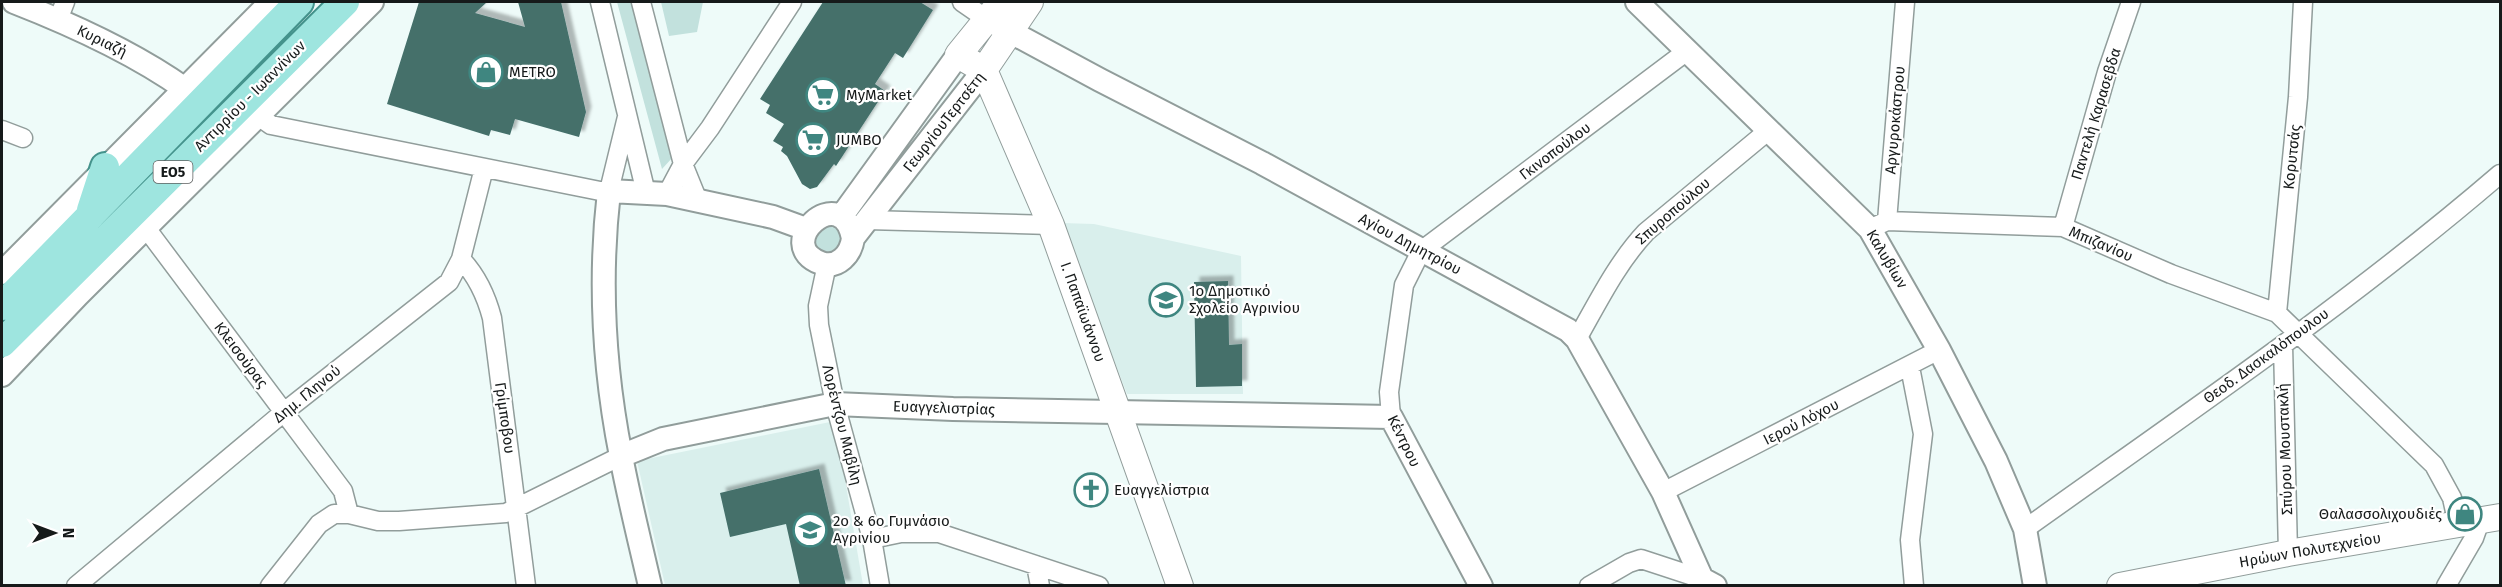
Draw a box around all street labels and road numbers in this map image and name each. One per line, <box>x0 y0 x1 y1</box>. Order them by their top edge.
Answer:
street label: Κυριαζή <box>74 21 130 61</box>
street label: Αντιρρίου - Ιωαννίνων <box>191 36 310 155</box>
street label: Παντελή Καρασεβδα <box>2067 46 2125 182</box>
street label: Αργυροκάστρου <box>1881 65 1909 175</box>
street label: ΓεωργίουΤερτσέτη <box>899 68 989 176</box>
street label: Γκινοπούλου <box>1516 118 1594 184</box>
street label: Κορυτσάς <box>2280 124 2304 190</box>
road number: ΕΟ5 <box>154 161 192 183</box>
street label: Σπυροπούλου <box>1632 174 1714 248</box>
street label: Αγίου Δημητρίου <box>1356 209 1464 279</box>
street label: Μπιζανίου <box>2066 222 2136 266</box>
street label: Καλυβίων <box>1862 226 1912 292</box>
street label: Ι. Παπαϊωάννου <box>1057 260 1109 364</box>
street label: Θεοδ. Δασκαλόπουλου <box>2200 304 2332 408</box>
street label: Κλεισούρας <box>210 318 272 392</box>
street label: Δημ. Γληνού <box>270 361 344 427</box>
street label: Λορέντζου Μαβίλη <box>818 363 866 487</box>
street label: Γρίμποβου <box>491 381 519 455</box>
street label: Σπύρου Μουστακλή <box>2274 383 2296 515</box>
street label: Ιερού Λόχου <box>1760 395 1842 449</box>
street label: Ευαγγελιστρίας <box>893 397 995 419</box>
street label: Κέντρου <box>1384 412 1424 470</box>
street label: Ηρώων Πολυτεχνείου <box>2238 529 2382 571</box>

